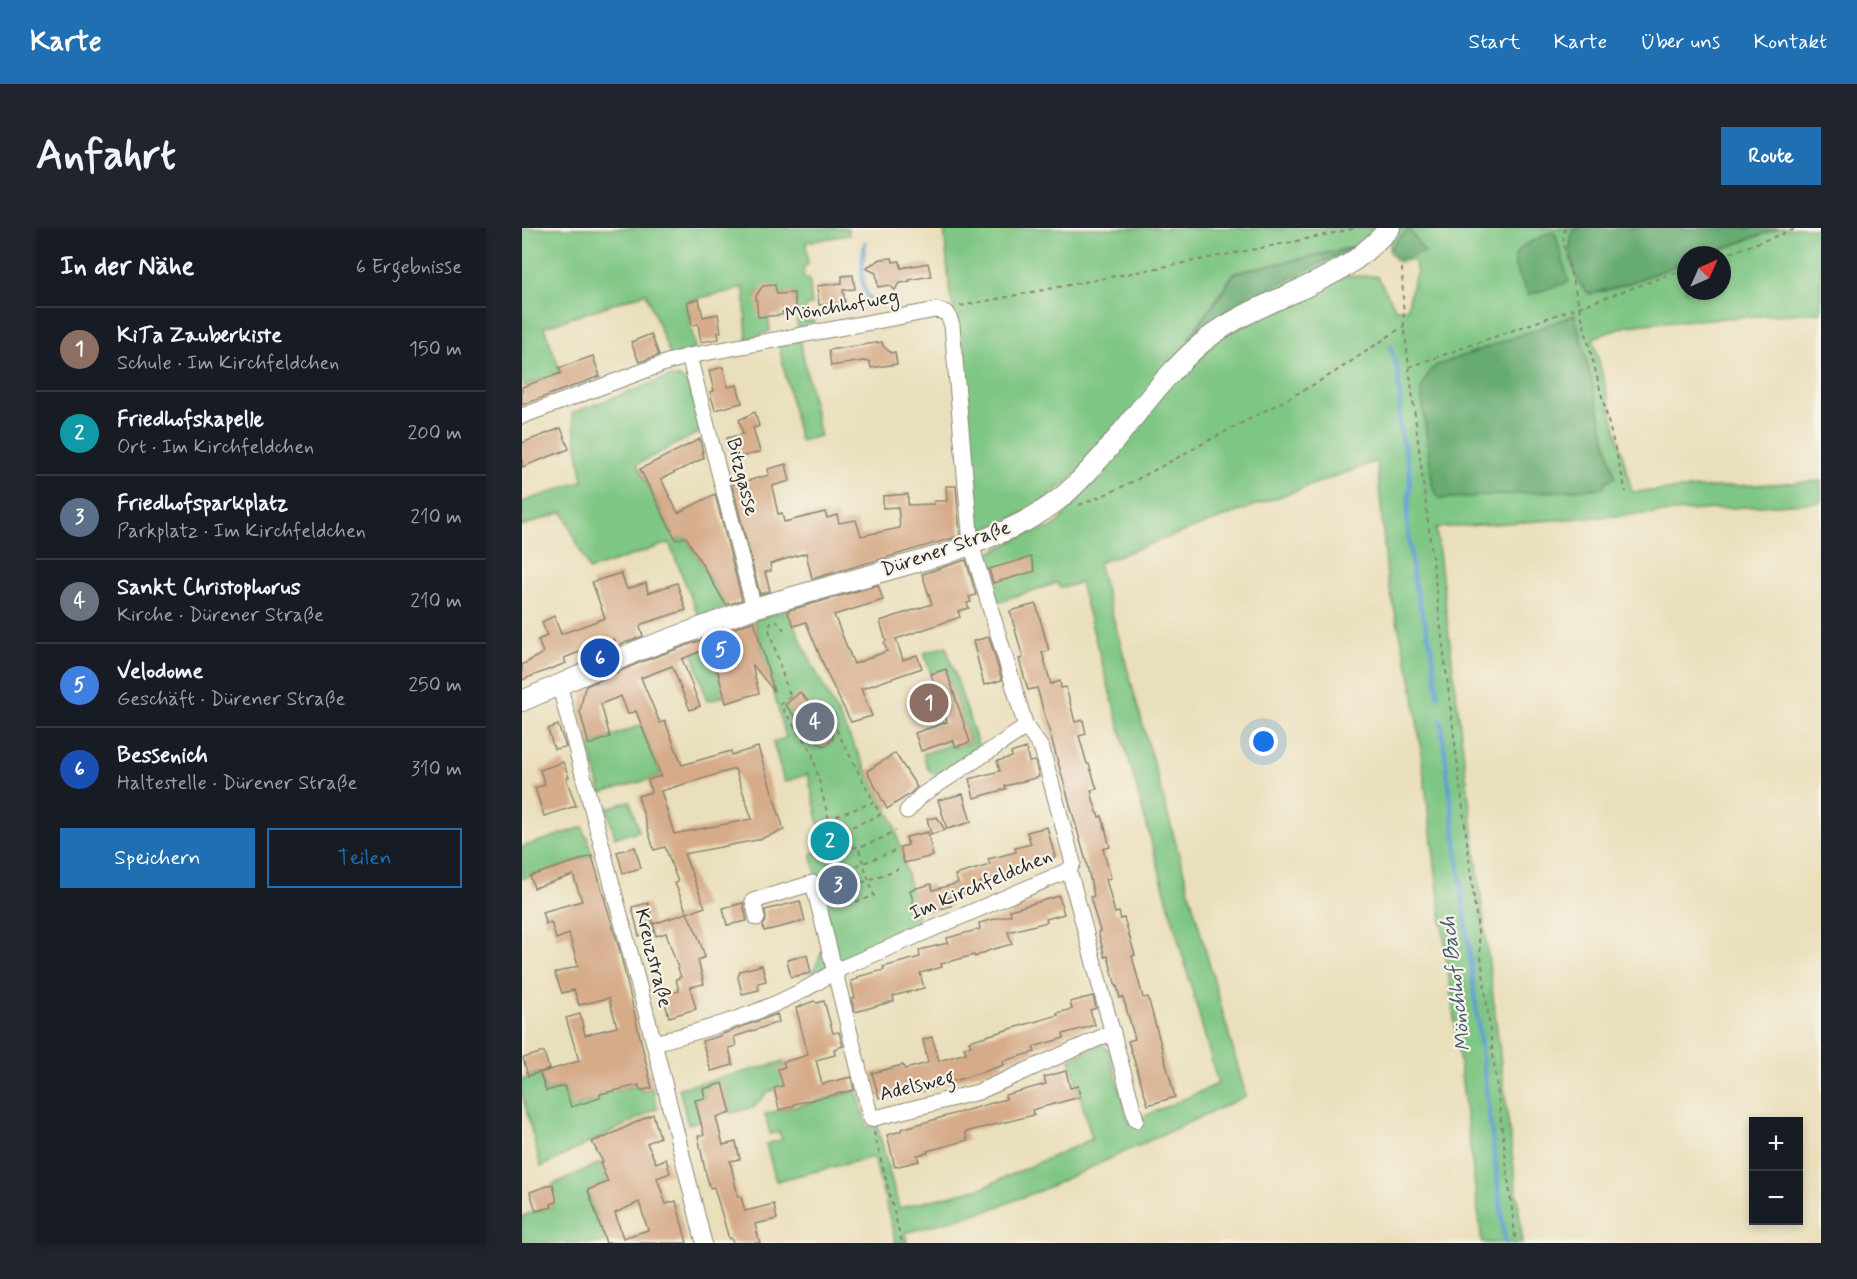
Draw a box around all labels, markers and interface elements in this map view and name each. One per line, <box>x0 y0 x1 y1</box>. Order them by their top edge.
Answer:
text: Karte <box>30 24 102 61</box>
text: Start <box>1469 28 1521 56</box>
text: Karte <box>1554 28 1607 56</box>
text: Über uns <box>1640 28 1720 56</box>
text: Kontakt <box>1753 28 1827 56</box>
button: Route <box>1721 127 1821 185</box>
text: Anfahrt <box>36 129 176 184</box>
north arrow <box>1677 246 1731 300</box>
text: In der Nähe <box>60 250 194 284</box>
text: 6 Ergebnisse <box>356 254 462 281</box>
street label: Mönchhofweg <box>783 283 901 330</box>
text: KiTa Zauberkiste <box>117 322 282 350</box>
text: 1 <box>75 336 84 363</box>
text: 150 m <box>409 336 462 363</box>
text: Schule · Im Kirchfeldchen <box>117 350 339 377</box>
text: Friedhofskapelle <box>117 406 264 434</box>
text: 2 <box>75 420 84 447</box>
text: 200 m <box>407 420 462 447</box>
text: Ort · Im Kirchfeldchen <box>117 434 314 461</box>
street label: Bitzgasse <box>719 435 765 519</box>
text: Friedhofsparkplatz <box>117 490 288 518</box>
text: 3 <box>75 504 84 531</box>
text: 210 m <box>410 504 462 531</box>
street label: Dürener Straße <box>878 514 1014 584</box>
text: Parkplatz · Im Kirchfeldchen <box>117 518 366 545</box>
text: Sankt Christophorus <box>117 574 301 602</box>
text: 4 <box>74 588 85 615</box>
text: 210 m <box>410 588 462 615</box>
text: Kirche · Dürener Straße <box>117 602 324 629</box>
pin: 5 <box>702 628 740 672</box>
pin: 6 <box>580 636 620 680</box>
text: Velodome <box>117 658 203 686</box>
text: 5 <box>74 672 86 699</box>
text: 250 m <box>408 672 462 699</box>
pin: 1 <box>910 680 948 726</box>
text: Geschäft · Dürener Straße <box>117 686 345 713</box>
pin: 4 <box>796 700 834 744</box>
your location <box>1249 727 1278 756</box>
text: Bessenich <box>117 742 208 770</box>
text: 6 <box>74 756 85 783</box>
text: 310 m <box>411 756 462 783</box>
text: Haltestelle · Dürener Straße <box>117 770 357 797</box>
pin: 2 <box>810 818 850 864</box>
button: Speichern <box>60 828 255 888</box>
button: Teilen <box>267 828 462 888</box>
street label: Im Kirchfeldchen <box>906 843 1056 927</box>
pin: 3 <box>818 862 858 908</box>
street label: Kreuzstraße <box>628 906 678 1011</box>
water label: Mönchhof Bach <box>1434 914 1478 1053</box>
street label: Adelsweg <box>877 1064 958 1110</box>
map controls <box>1749 1117 1803 1225</box>
button: + <box>1749 1117 1803 1171</box>
button: − <box>1749 1171 1803 1225</box>

